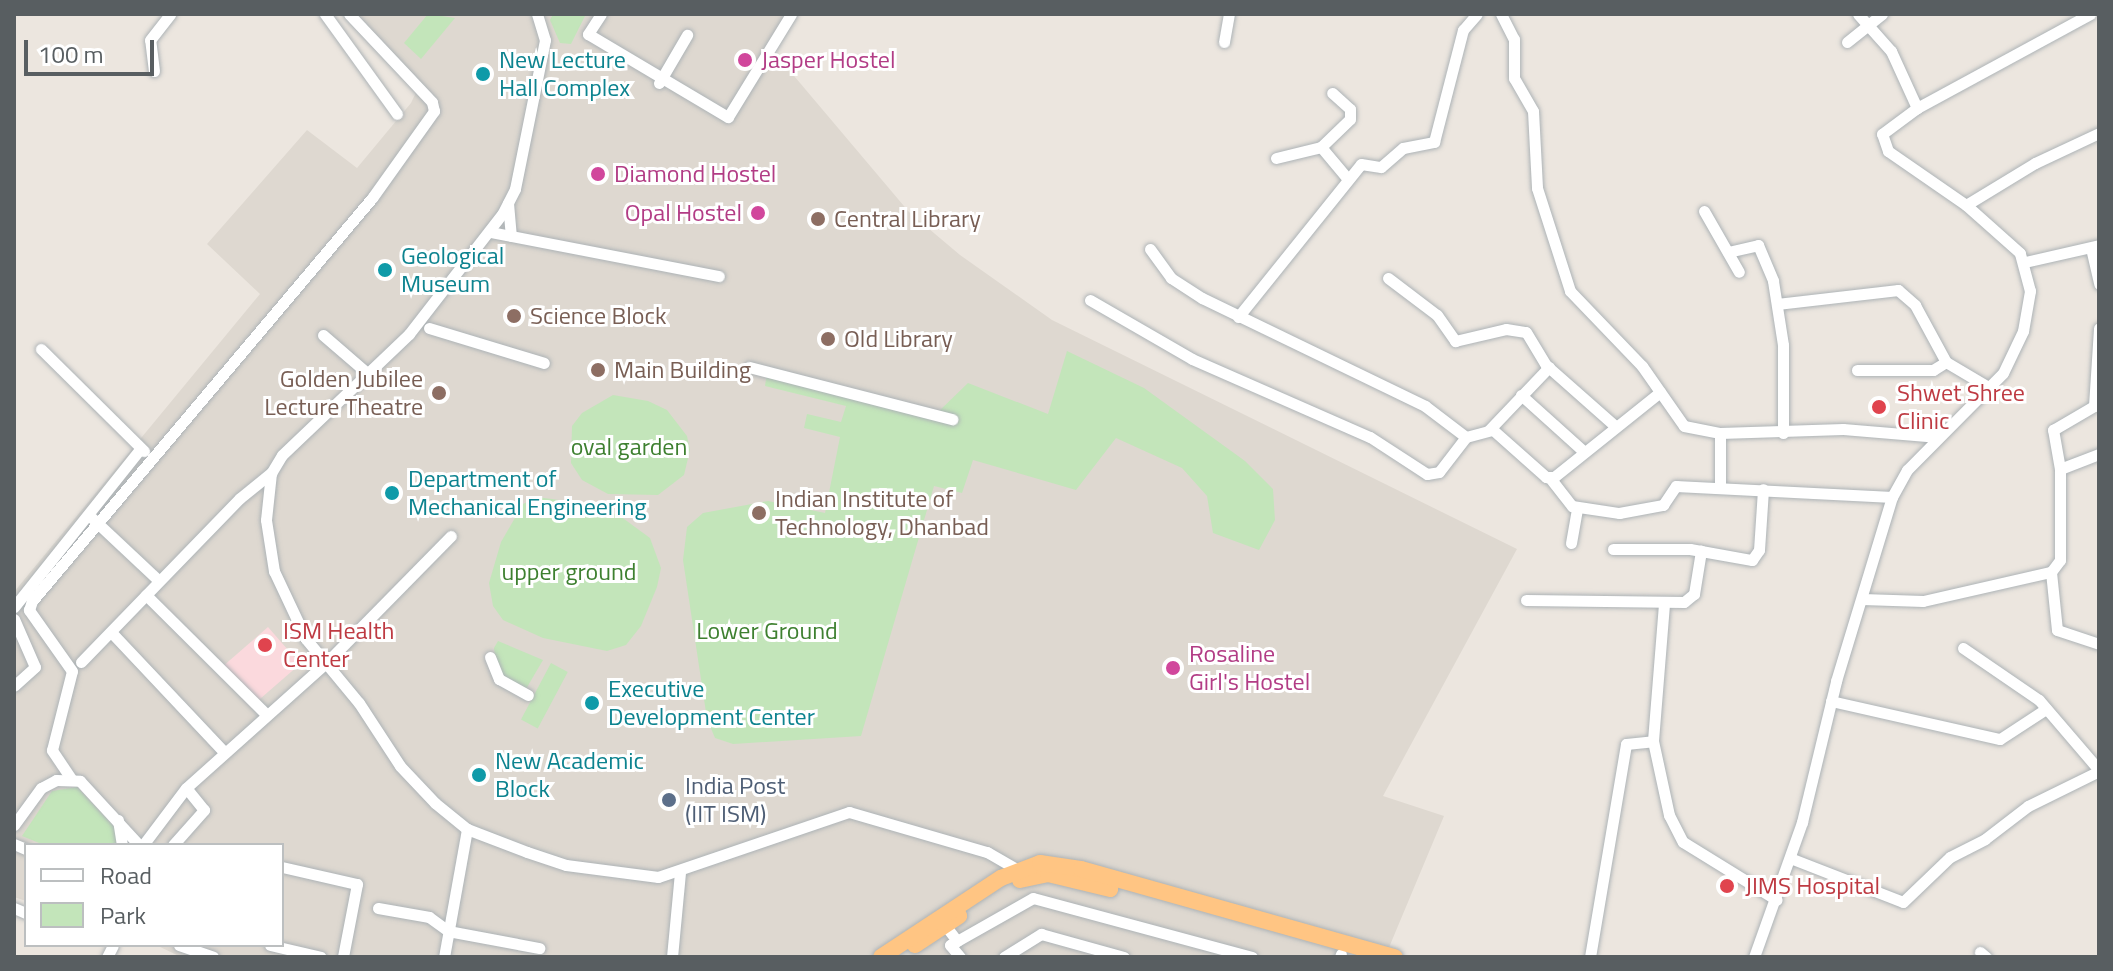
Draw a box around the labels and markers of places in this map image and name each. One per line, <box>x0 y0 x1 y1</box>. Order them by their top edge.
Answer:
place label: New Lecture Hall Complex <box>499 46 630 102</box>
place label: Jasper Hostel <box>761 46 895 74</box>
marker: Jasper Hostel <box>736 51 754 69</box>
marker: New Lecture Hall Complex <box>474 65 492 83</box>
place label: Diamond Hostel <box>614 160 776 188</box>
marker: Diamond Hostel <box>589 165 607 183</box>
place label: Opal Hostel <box>625 199 742 227</box>
marker: Opal Hostel <box>749 204 767 222</box>
place label: Central Library <box>834 205 981 233</box>
marker: Central Library <box>809 210 827 228</box>
place label: Geological Museum <box>401 242 504 298</box>
marker: Geological Museum <box>376 261 394 279</box>
place label: Science Block <box>530 302 666 330</box>
marker: Science Block <box>505 307 523 325</box>
place label: Old Library <box>844 325 953 353</box>
marker: Old Library <box>819 330 837 348</box>
place label: Main Building <box>614 356 751 384</box>
marker: Main Building <box>589 361 607 379</box>
place label: Golden Jubilee Lecture Theatre <box>264 365 423 421</box>
place label: Shwet Shree Clinic <box>1897 379 2025 435</box>
marker: Golden Jubilee Lecture Theatre <box>430 384 448 402</box>
marker: Shwet Shree Clinic <box>1868 396 1890 418</box>
place label: Department of Mechanical Engineering <box>408 465 647 521</box>
marker: Department of Mechanical Engineering <box>383 484 401 502</box>
place label: Indian Institute of Technology, Dhanbad <box>775 485 989 541</box>
marker: Indian Institute of Technology, Dhanbad <box>750 504 768 522</box>
place label: ISM Health Center <box>283 617 394 673</box>
marker: ISM Health Center <box>254 634 276 656</box>
place label: Rosaline Girl's Hostel <box>1189 640 1310 696</box>
marker: Rosaline Girl's Hostel <box>1164 659 1182 677</box>
place label: Executive Development Center <box>608 675 815 731</box>
marker: Executive Development Center <box>583 694 601 712</box>
place label: New Academic Block <box>495 747 644 803</box>
marker: New Academic Block <box>470 766 488 784</box>
place label: India Post (IIT ISM) <box>685 772 785 828</box>
marker: India Post (IIT ISM) <box>660 791 678 809</box>
place label: JIMS Hospital <box>1745 872 1880 900</box>
marker: JIMS Hospital <box>1716 875 1738 897</box>

